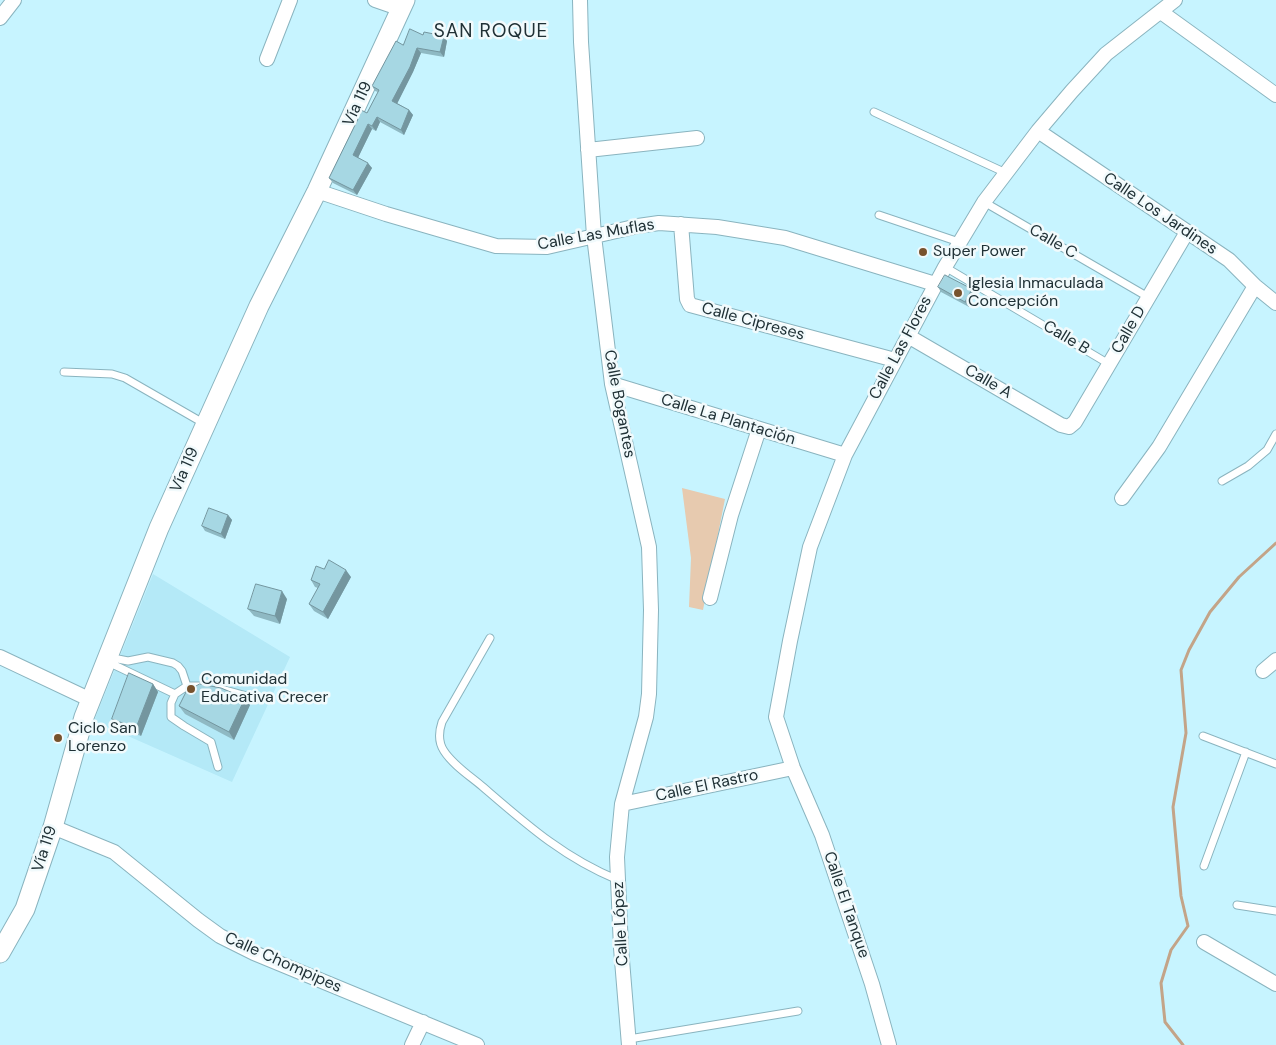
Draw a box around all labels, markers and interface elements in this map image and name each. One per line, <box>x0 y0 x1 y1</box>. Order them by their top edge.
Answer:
district label: SAN ROQUE <box>433 21 549 43</box>
street label: Vía 119 <box>339 79 377 129</box>
street label: Calle Los Jardines <box>1099 169 1221 259</box>
street label: Calle Las Muflas <box>536 215 656 255</box>
street label: Calle C <box>1026 221 1080 263</box>
place label: Super Power <box>933 242 1026 262</box>
marker: Super Power <box>917 246 929 258</box>
place label: Iglesia Inmaculada Concepción <box>968 274 1103 312</box>
marker: Iglesia Inmaculada Concepción <box>952 287 964 299</box>
street label: Calle Las Flores <box>866 293 936 403</box>
street label: Calle Cipreses <box>699 299 807 345</box>
street label: Calle D <box>1108 303 1150 357</box>
street label: Calle B <box>1039 317 1093 359</box>
street label: Calle Bogantes <box>599 348 639 460</box>
street label: Calle A <box>961 361 1015 403</box>
street label: Calle La Plantación <box>659 390 797 450</box>
street label: Vía 119 <box>167 445 203 495</box>
place label: Comunidad Educativa Crecer <box>201 670 328 708</box>
marker: Comunidad Educativa Crecer <box>185 683 197 695</box>
place label: Ciclo San Lorenzo <box>68 719 137 757</box>
marker: Ciclo San Lorenzo <box>52 732 64 744</box>
street label: Calle El Rastro <box>654 766 760 806</box>
street label: Vía 119 <box>29 824 61 874</box>
street label: Calle El Tanque <box>819 849 873 961</box>
street label: Calle López <box>609 881 633 967</box>
street label: Calle Chompipes <box>222 929 344 997</box>

